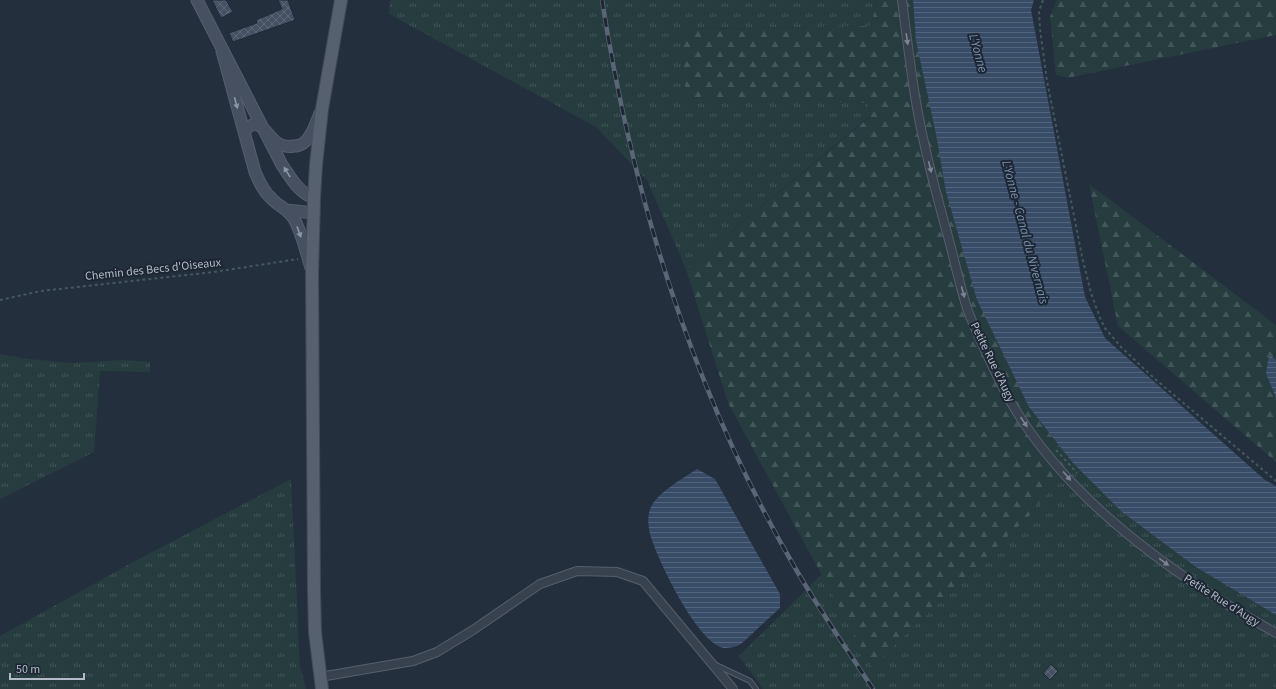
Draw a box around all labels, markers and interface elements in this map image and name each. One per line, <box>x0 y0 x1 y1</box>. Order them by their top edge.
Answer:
water label: L'Yonne <box>964 32 992 75</box>
one-way arrow <box>904 33 910 45</box>
one-way arrow <box>234 96 240 109</box>
water label: L'Yonne - Canal du Nivernais <box>997 158 1053 306</box>
one-way arrow <box>927 160 933 173</box>
one-way arrow <box>283 166 290 178</box>
one-way arrow <box>296 226 302 238</box>
street label: Chemin des Becs d'Oiseaux <box>84 254 222 285</box>
one-way arrow <box>960 286 966 298</box>
street label: Petite Rue d'Augy <box>966 319 1019 405</box>
one-way arrow <box>1020 417 1028 427</box>
one-way arrow <box>1062 471 1071 481</box>
one-way arrow <box>1158 558 1169 566</box>
street label: Petite Rue d'Augy <box>1180 570 1264 631</box>
scale bar <box>10 655 84 681</box>
text: 50 m <box>16 661 40 678</box>

